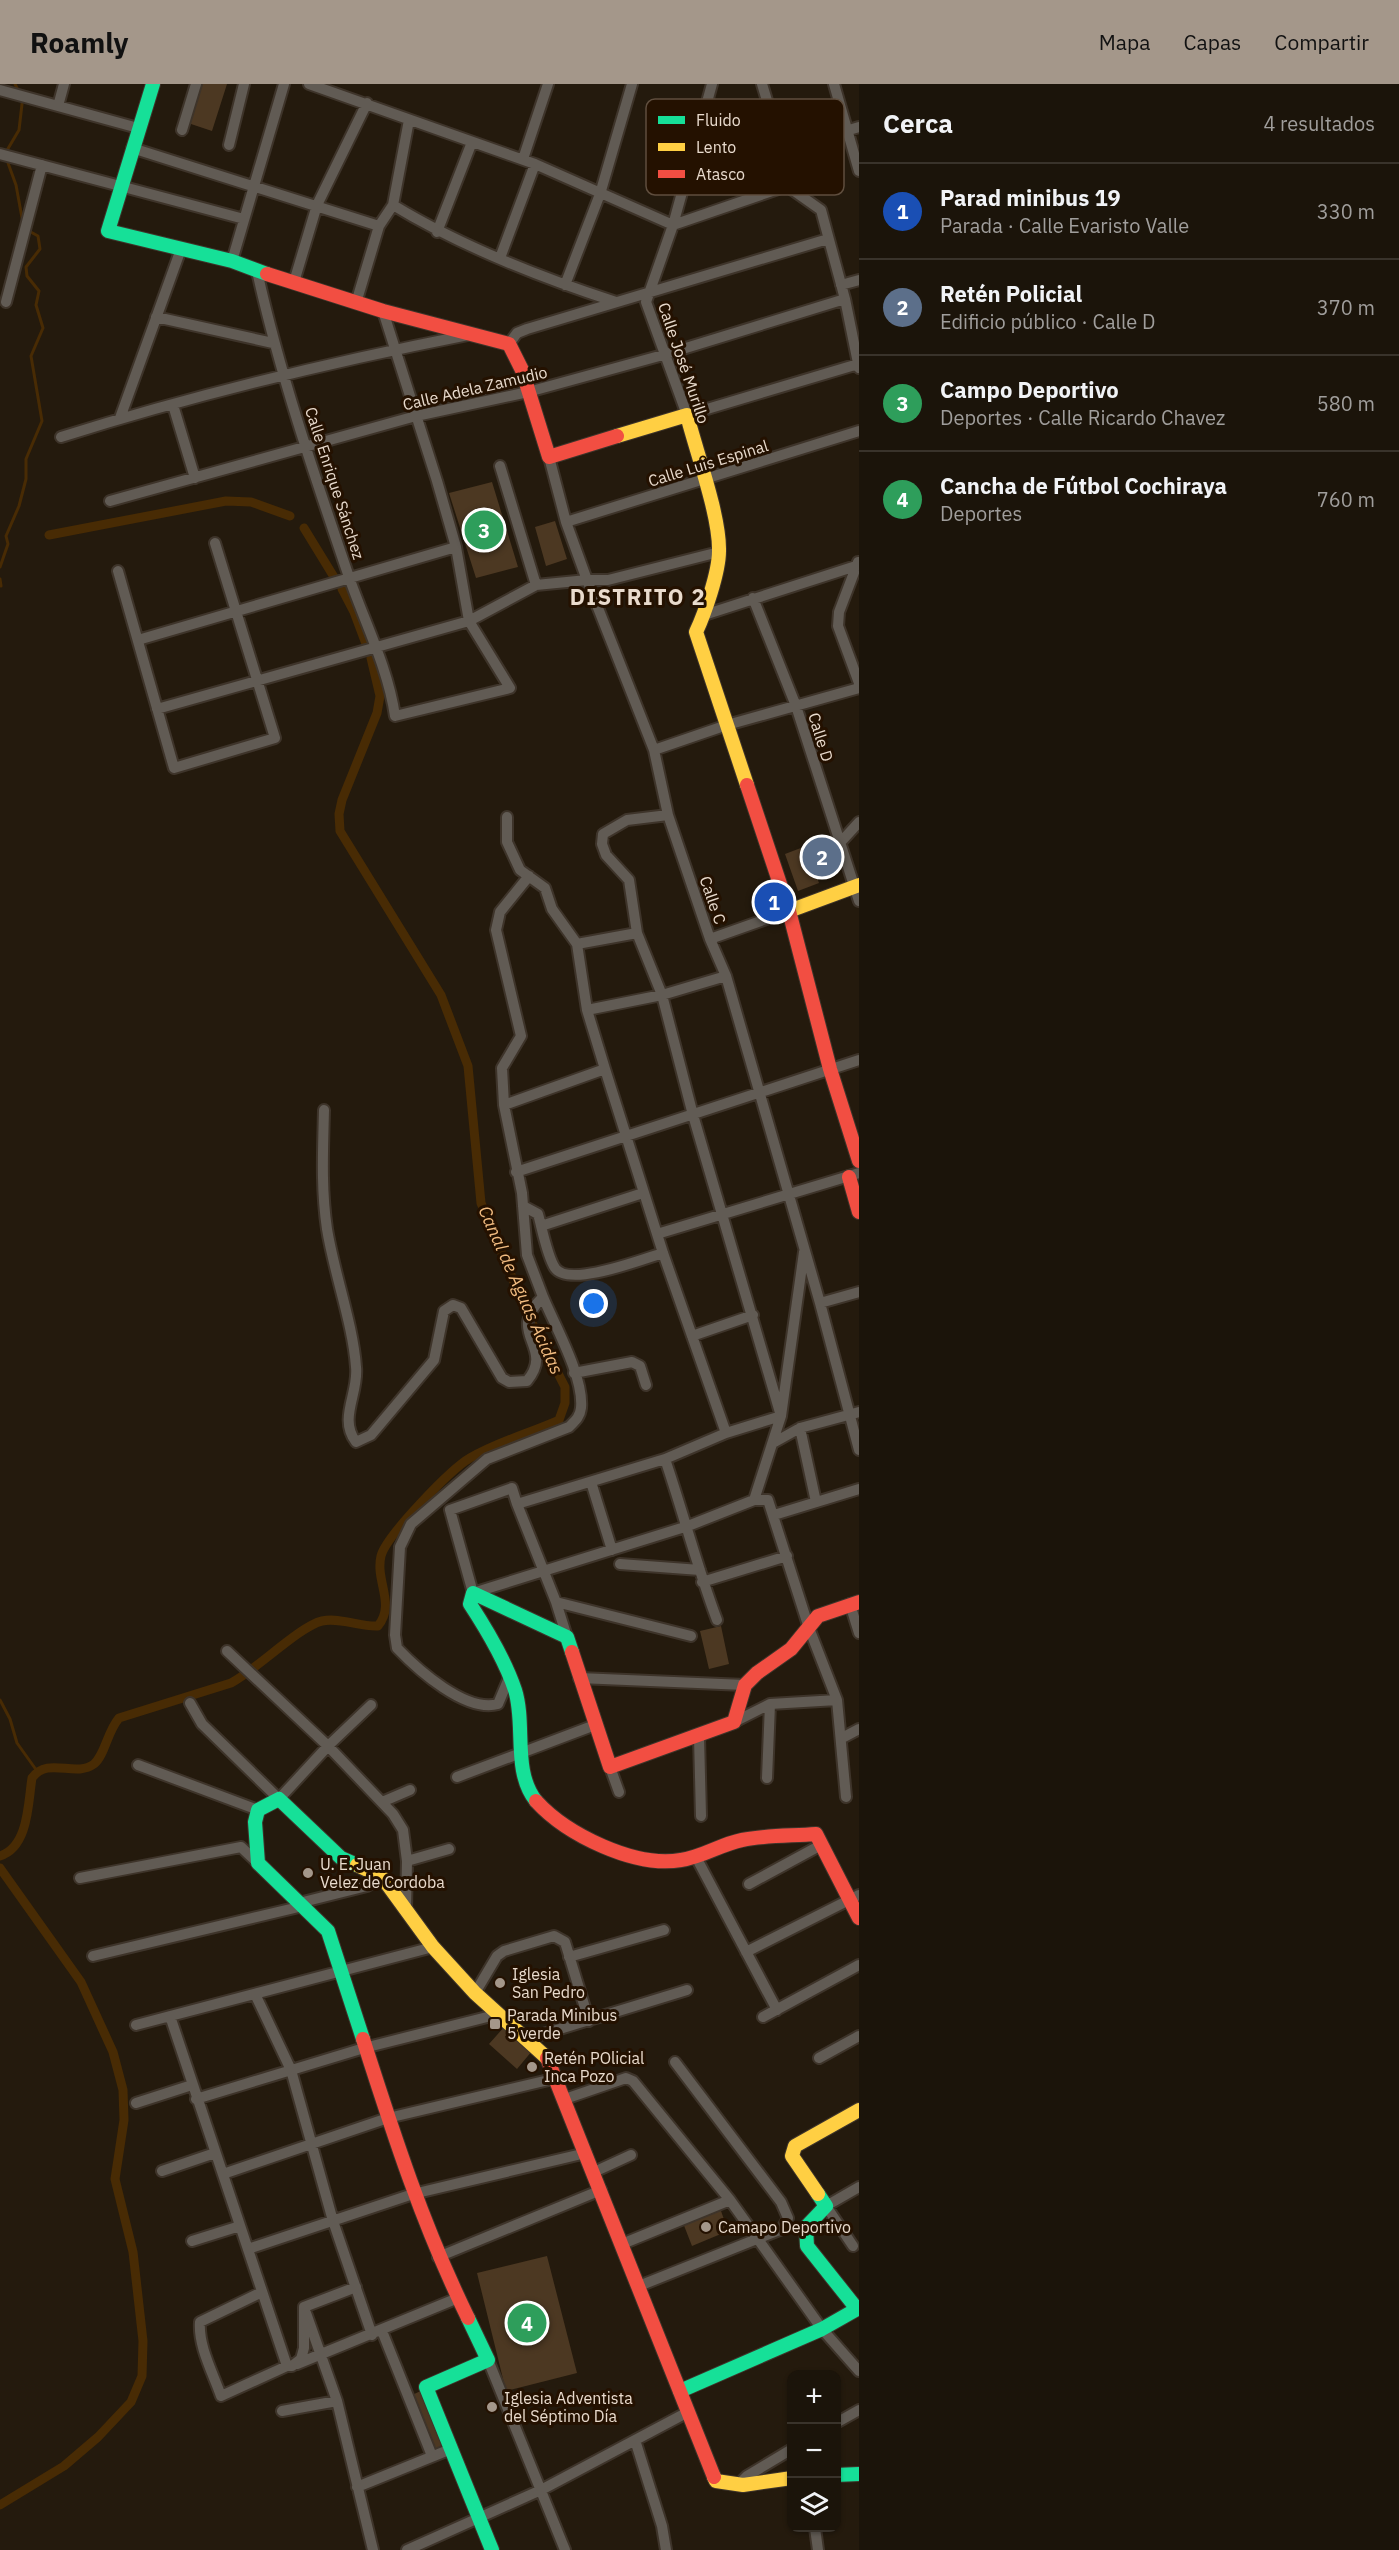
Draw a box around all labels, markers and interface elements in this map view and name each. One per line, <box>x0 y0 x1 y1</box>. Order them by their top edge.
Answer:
text: Roamly <box>30 24 128 61</box>
text: Mapa <box>1099 28 1150 56</box>
text: Capas <box>1183 28 1241 56</box>
text: Compartir <box>1274 28 1369 56</box>
legend <box>646 99 844 195</box>
text: Cerca <box>883 106 953 140</box>
text: Fluido <box>696 110 741 130</box>
text: 4 resultados <box>1263 110 1375 137</box>
text: Lento <box>696 137 736 157</box>
text: Atasco <box>696 164 745 184</box>
text: Parad minibus 19 <box>940 183 1121 212</box>
text: 1 <box>897 198 909 225</box>
text: 330 m <box>1317 198 1375 225</box>
text: Parada · Calle Evaristo Valle <box>940 212 1189 239</box>
text: Retén Policial <box>940 279 1082 308</box>
text: 2 <box>897 294 909 321</box>
text: 370 m <box>1317 294 1375 321</box>
street label: Calle José Murillo <box>654 300 714 426</box>
text: Edificio público · Calle D <box>940 308 1155 335</box>
street label: Calle Adela Zamudio <box>401 362 549 414</box>
text: Campo Deportivo <box>940 375 1119 404</box>
text: 3 <box>897 390 909 417</box>
text: 580 m <box>1317 390 1375 417</box>
street label: Calle Enrique Sánchez <box>301 404 369 562</box>
text: Deportes · Calle Ricardo Chavez <box>940 404 1225 431</box>
street label: Calle Luis Espinal <box>646 435 770 491</box>
text: Cancha de Fútbol Cochiraya <box>940 471 1227 500</box>
text: 4 <box>897 486 909 513</box>
text: 760 m <box>1317 486 1375 513</box>
text: Deportes <box>940 500 1022 527</box>
pin: 3 <box>464 508 504 552</box>
district label: DISTRITO 2 <box>570 582 706 611</box>
street label: Calle D <box>804 710 838 764</box>
pin: 2 <box>802 834 842 880</box>
street label: Calle C <box>695 873 731 927</box>
pin: 1 <box>754 880 794 924</box>
water label: Canal de Aguas Ácidas <box>473 1202 569 1378</box>
your location <box>579 1289 608 1318</box>
place label: U. E. Juan Velez de Cordoba <box>320 1854 445 1892</box>
marker: U. E. Juan Velez de Cordoba <box>301 1866 315 1880</box>
place label: Iglesia San Pedro <box>512 1964 585 2002</box>
marker: Iglesia San Pedro <box>493 1976 507 1990</box>
place label: Parada Minibus 5 verde <box>507 2005 617 2043</box>
marker: Parada Minibus 5 verde <box>488 2017 502 2031</box>
place label: Retén POlicial Inca Pozo <box>544 2048 644 2086</box>
marker: Retén POlicial Inca Pozo <box>525 2060 539 2074</box>
place label: Camapo Deportivo <box>718 2217 851 2237</box>
marker: Camapo Deportivo <box>699 2220 713 2234</box>
pin: 4 <box>508 2300 546 2346</box>
map controls <box>787 2370 841 2532</box>
button: + <box>787 2370 841 2424</box>
place label: Iglesia Adventista del Séptimo Día <box>504 2388 633 2426</box>
marker: Iglesia Adventista del Séptimo Día <box>485 2400 499 2414</box>
button: − <box>787 2424 841 2478</box>
button: layers <box>787 2478 841 2532</box>

